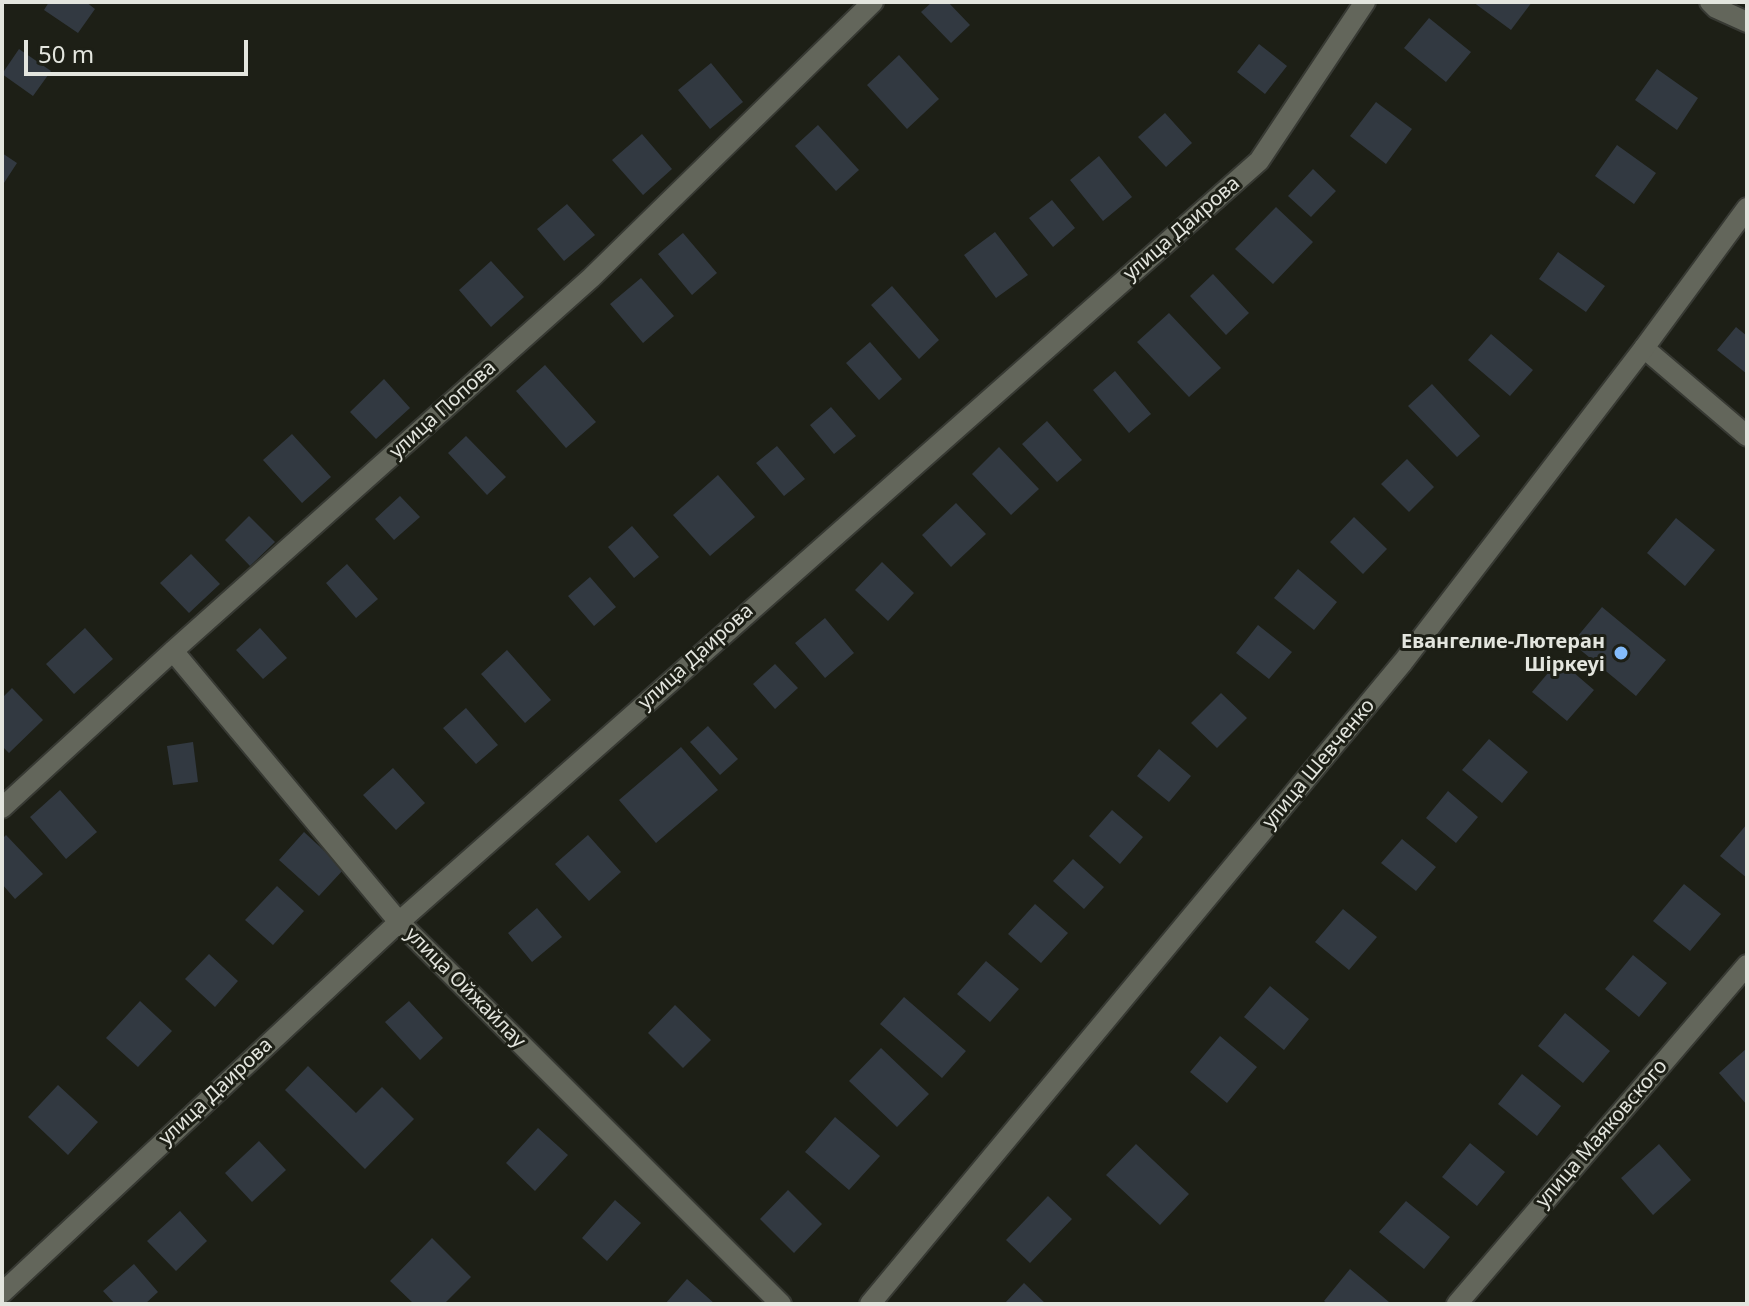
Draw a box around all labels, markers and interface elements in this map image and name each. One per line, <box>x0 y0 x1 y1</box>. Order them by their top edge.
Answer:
scale bar <box>28 24 252 74</box>
text: 50 m <box>38 37 94 70</box>
street label: улица Даирова <box>1119 172 1245 286</box>
street label: улица Попова <box>385 356 501 464</box>
street label: улица Даирова <box>634 599 758 715</box>
place label: Евангелие-Лютеран Шіркеуі <box>1401 630 1605 677</box>
marker: Евангелие-Лютеран Шіркеуі <box>1612 644 1630 662</box>
street label: улица Шевченко <box>1258 694 1380 834</box>
street label: улица Ойжайлау <box>400 923 530 1053</box>
street label: улица Даирова <box>154 1033 278 1151</box>
street label: улица Маяковского <box>1531 1055 1673 1213</box>

